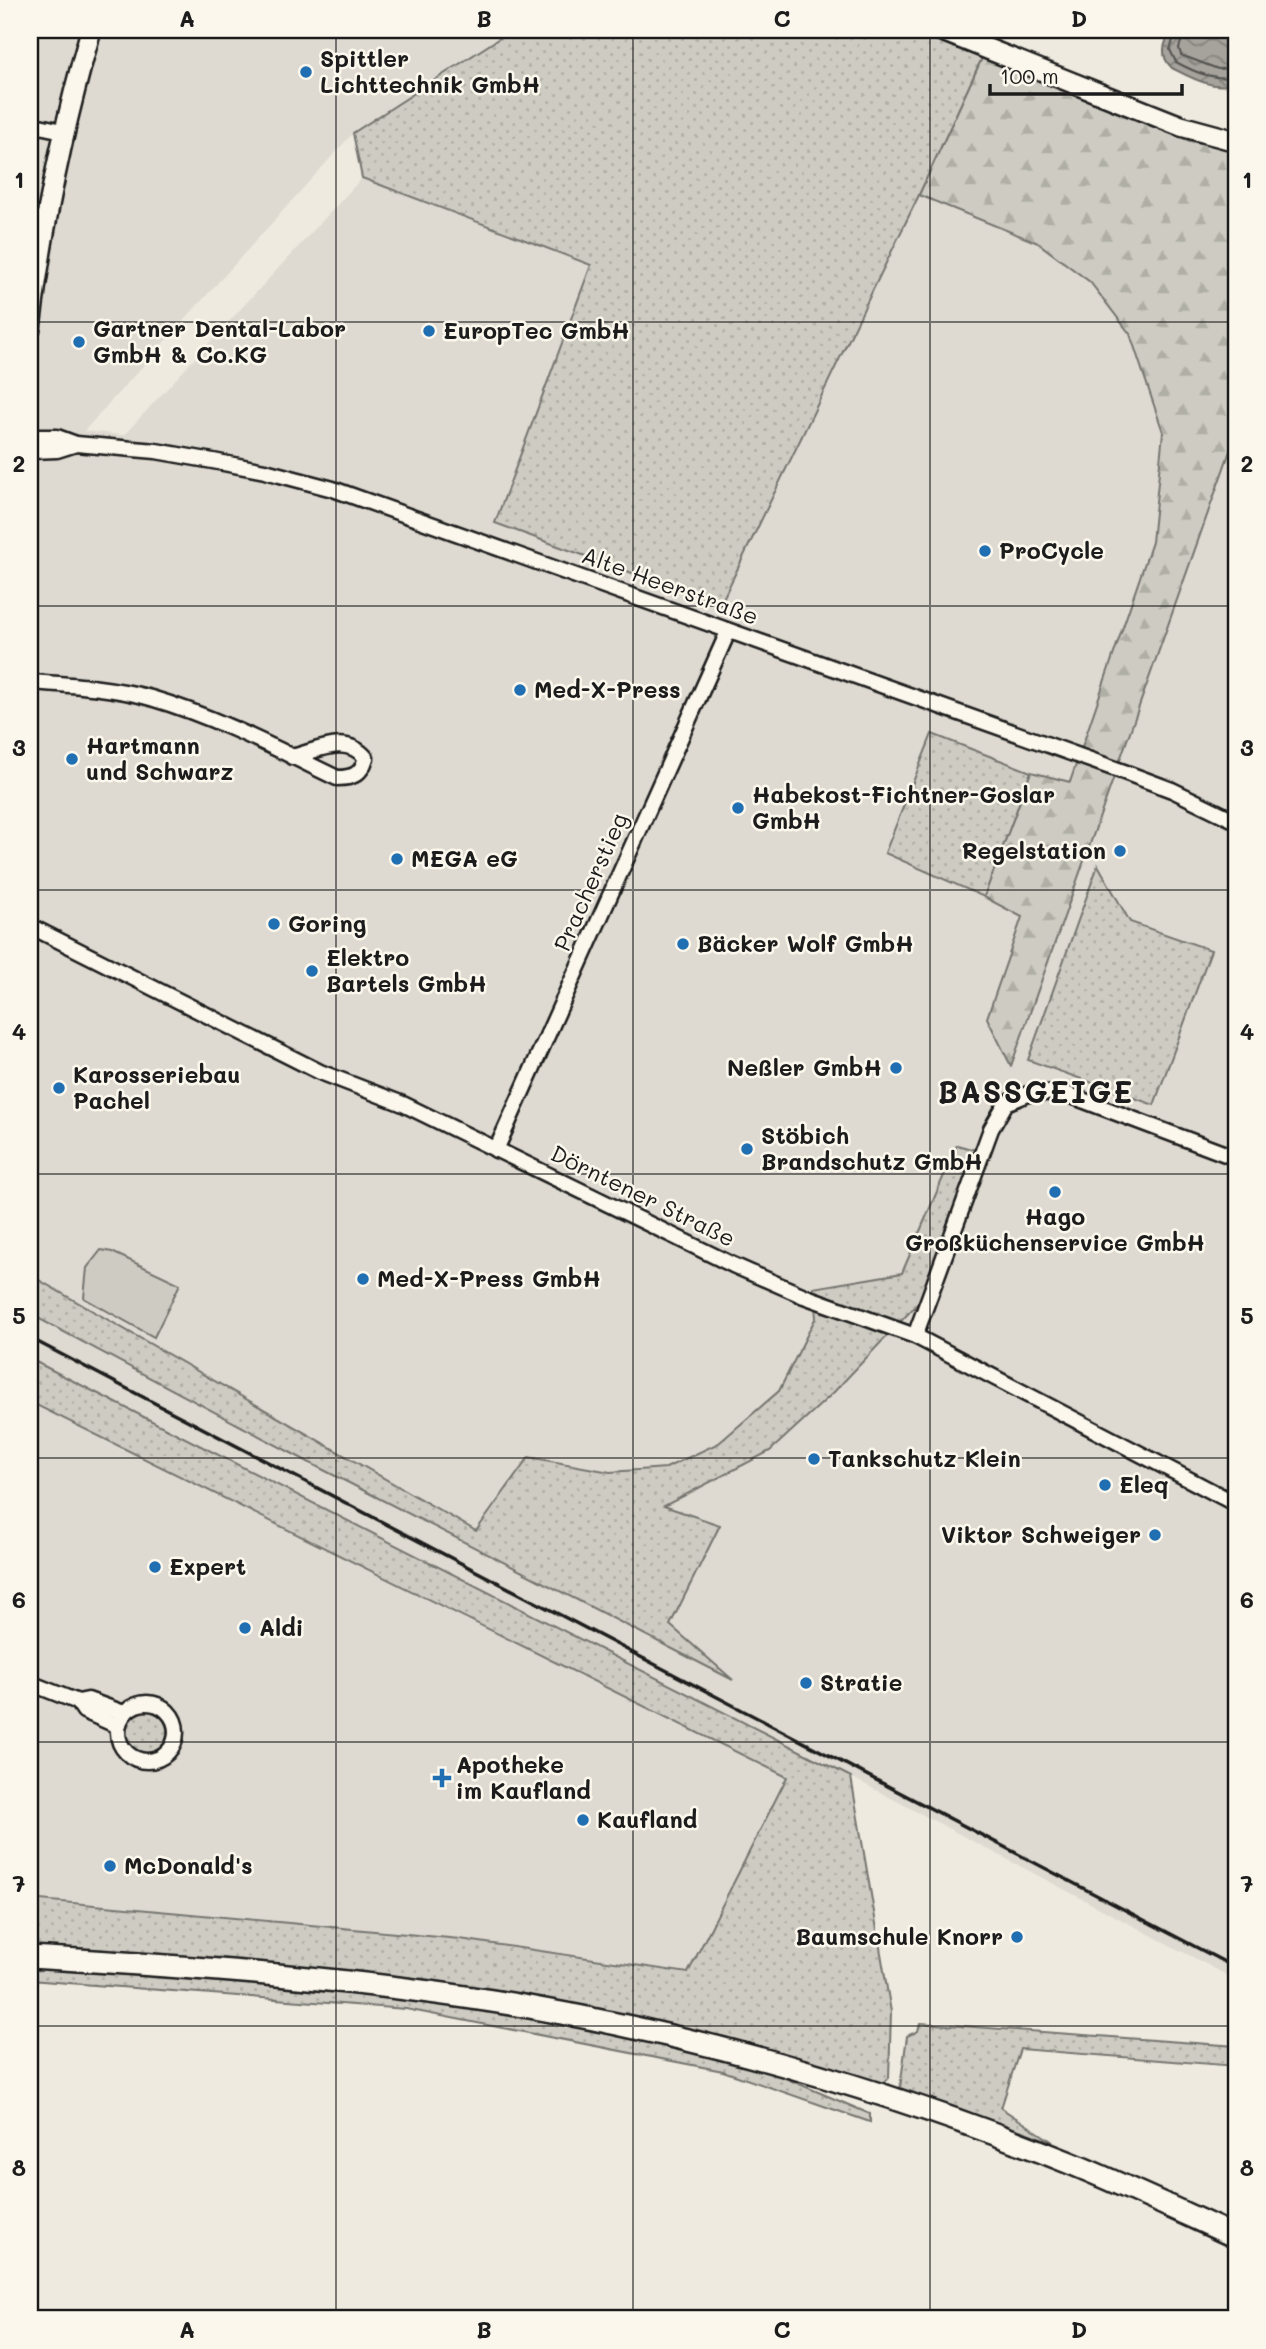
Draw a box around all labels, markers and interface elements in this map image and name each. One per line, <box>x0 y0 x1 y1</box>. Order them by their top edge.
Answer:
text: A <box>179 3 195 33</box>
text: B <box>476 3 492 33</box>
text: C <box>773 3 791 33</box>
text: D <box>1071 3 1087 33</box>
place label: Spittler Lichttechnik GmbH <box>320 43 540 99</box>
scale bar <box>990 52 1182 96</box>
text: 100 m <box>1000 62 1059 89</box>
marker: Spittler Lichttechnik GmbH <box>298 64 314 80</box>
text: 1 <box>14 164 24 194</box>
text: 1 <box>1242 164 1252 194</box>
place label: Gartner Dental-Labor GmbH & Co.KG <box>93 313 346 369</box>
place label: EuropTec GmbH <box>443 315 630 345</box>
marker: EuropTec GmbH <box>421 323 437 339</box>
marker: Gartner Dental-Labor GmbH & Co.KG <box>71 334 87 350</box>
text: 2 <box>13 448 25 478</box>
text: 2 <box>1241 448 1253 478</box>
place label: ProCycle <box>999 535 1104 565</box>
street label: Alte Heerstraße <box>578 539 763 631</box>
marker: ProCycle <box>977 543 993 559</box>
place label: Med-X-Press <box>534 674 681 704</box>
marker: Med-X-Press <box>512 682 528 698</box>
place label: Hartmann und Schwarz <box>86 730 234 786</box>
text: 3 <box>12 732 26 762</box>
text: 3 <box>1240 732 1254 762</box>
marker: Hartmann und Schwarz <box>64 751 80 767</box>
place label: Habekost-Fichtner-Goslar GmbH <box>752 779 1055 835</box>
marker: Habekost-Fichtner-Goslar GmbH <box>730 800 746 816</box>
street label: Pracherstieg <box>546 808 634 955</box>
place label: Regelstation <box>962 835 1106 865</box>
place label: MEGA eG <box>411 843 518 873</box>
marker: Regelstation <box>1112 843 1128 859</box>
marker: MEGA eG <box>389 851 405 867</box>
place label: Goring <box>288 908 366 938</box>
marker: Goring <box>266 916 282 932</box>
place label: Bäcker Wolf GmbH <box>697 928 914 958</box>
marker: Bäcker Wolf GmbH <box>675 936 691 952</box>
place label: Elektro Bartels GmbH <box>326 942 487 998</box>
marker: Elektro Bartels GmbH <box>304 963 320 979</box>
text: 4 <box>12 1016 26 1046</box>
text: 4 <box>1240 1016 1254 1046</box>
place label: Neßler GmbH <box>727 1052 882 1082</box>
place label: Karosseriebau Pachel <box>73 1059 241 1115</box>
marker: Neßler GmbH <box>888 1060 904 1076</box>
district label: BASSGEIGE <box>938 1071 1134 1111</box>
marker: Karosseriebau Pachel <box>51 1080 67 1096</box>
place label: Stöbich Brandschutz GmbH <box>761 1120 983 1176</box>
street label: Dörntener Straße <box>546 1137 741 1253</box>
marker: Stöbich Brandschutz GmbH <box>739 1141 755 1157</box>
marker: Hago Großküchenservice GmbH <box>1047 1184 1063 1200</box>
place label: Hago Großküchenservice GmbH <box>905 1201 1205 1257</box>
place label: Med-X-Press GmbH <box>377 1263 601 1293</box>
marker: Med-X-Press GmbH <box>355 1271 371 1287</box>
text: 5 <box>12 1300 26 1330</box>
text: 5 <box>1240 1300 1254 1330</box>
place label: Tankschutz Klein <box>828 1443 1021 1473</box>
marker: Tankschutz Klein <box>806 1451 822 1467</box>
place label: Eleq <box>1119 1469 1168 1499</box>
marker: Eleq <box>1097 1477 1113 1493</box>
place label: Viktor Schweiger <box>941 1519 1141 1549</box>
marker: Viktor Schweiger <box>1147 1527 1163 1543</box>
place label: Expert <box>169 1551 246 1581</box>
marker: Expert <box>147 1559 163 1575</box>
text: 6 <box>12 1584 26 1614</box>
text: 6 <box>1240 1584 1254 1614</box>
place label: Aldi <box>259 1612 304 1642</box>
marker: Aldi <box>237 1620 253 1636</box>
place label: Stratie <box>820 1667 902 1697</box>
marker: Stratie <box>798 1675 814 1691</box>
place label: Apotheke im Kaufland <box>456 1749 591 1805</box>
marker: Apotheke im Kaufland <box>434 1770 450 1786</box>
place label: Kaufland <box>597 1804 697 1834</box>
marker: Kaufland <box>575 1812 591 1828</box>
place label: McDonald's <box>124 1850 253 1880</box>
marker: McDonald's <box>102 1858 118 1874</box>
text: 7 <box>13 1868 26 1898</box>
text: 7 <box>1241 1868 1254 1898</box>
place label: Baumschule Knorr <box>796 1921 1003 1951</box>
marker: Baumschule Knorr <box>1009 1929 1025 1945</box>
text: 8 <box>12 2152 26 2182</box>
text: 8 <box>1240 2152 1254 2182</box>
text: A <box>179 2314 195 2344</box>
text: B <box>476 2314 492 2344</box>
text: C <box>773 2314 791 2344</box>
text: D <box>1071 2314 1087 2344</box>

